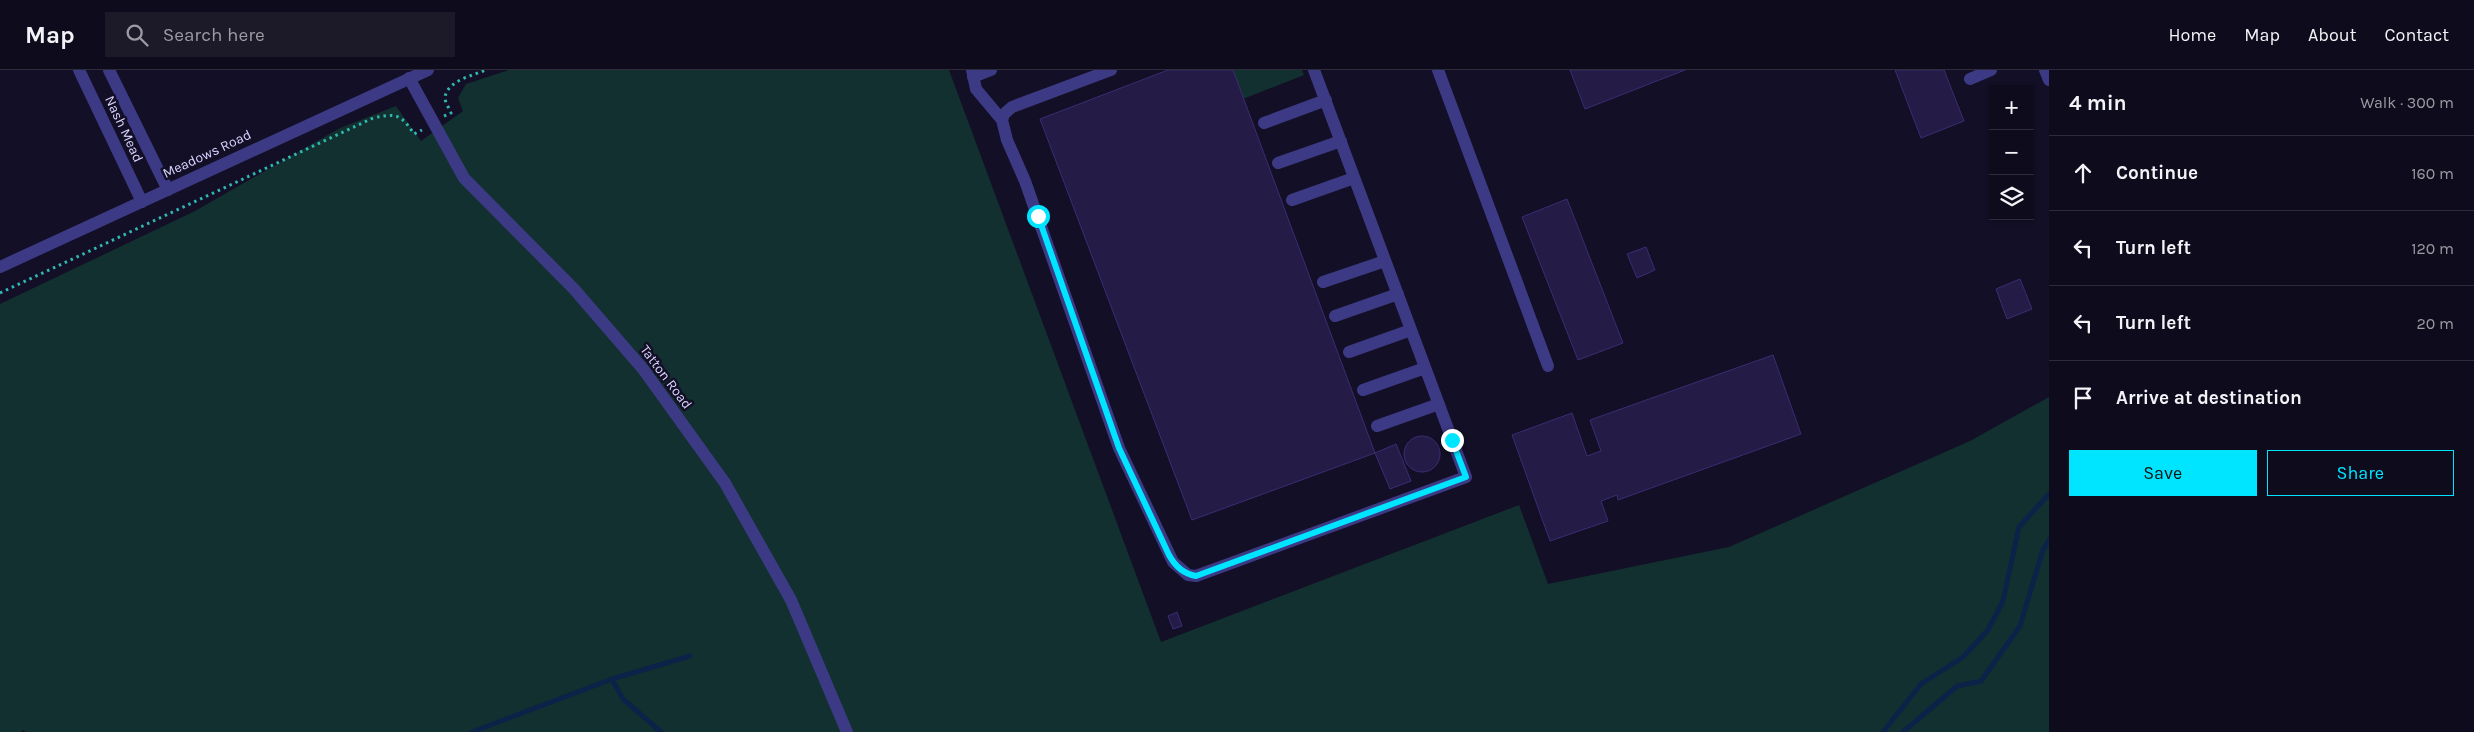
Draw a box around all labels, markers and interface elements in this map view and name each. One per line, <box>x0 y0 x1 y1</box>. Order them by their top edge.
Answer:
search box <box>105 12 455 57</box>
text: Map <box>25 21 75 49</box>
icon: search <box>123 21 151 49</box>
text: Search here <box>163 24 265 46</box>
text: Home <box>2168 24 2216 46</box>
text: Map <box>2244 24 2280 46</box>
text: About <box>2308 24 2357 46</box>
text: Contact <box>2385 24 2449 46</box>
map controls <box>1989 85 2034 220</box>
button: + <box>1989 85 2034 130</box>
text: 4 min <box>2069 91 2127 115</box>
street label: Nash Mead <box>101 93 147 165</box>
text: Walk · 300 m <box>2360 93 2454 112</box>
street label: Meadows Road <box>160 126 254 182</box>
button: − <box>1989 130 2034 175</box>
icon: ahead <box>2069 159 2097 187</box>
text: Continue <box>2116 162 2198 184</box>
text: 160 m <box>2411 164 2454 183</box>
button: layers <box>1989 175 2034 220</box>
route start <box>1027 205 1050 228</box>
icon: left <box>2069 234 2097 262</box>
text: Turn left <box>2116 237 2191 259</box>
text: 120 m <box>2411 239 2454 258</box>
icon: left <box>2069 309 2097 337</box>
text: Turn left <box>2116 312 2191 334</box>
text: 20 m <box>2416 314 2454 333</box>
street label: Tatton Road <box>636 342 696 412</box>
icon: arrive <box>2069 384 2097 412</box>
text: Arrive at destination <box>2116 387 2302 409</box>
route end <box>1441 429 1464 452</box>
button: Save <box>2069 450 2257 496</box>
button: Share <box>2267 450 2454 496</box>

